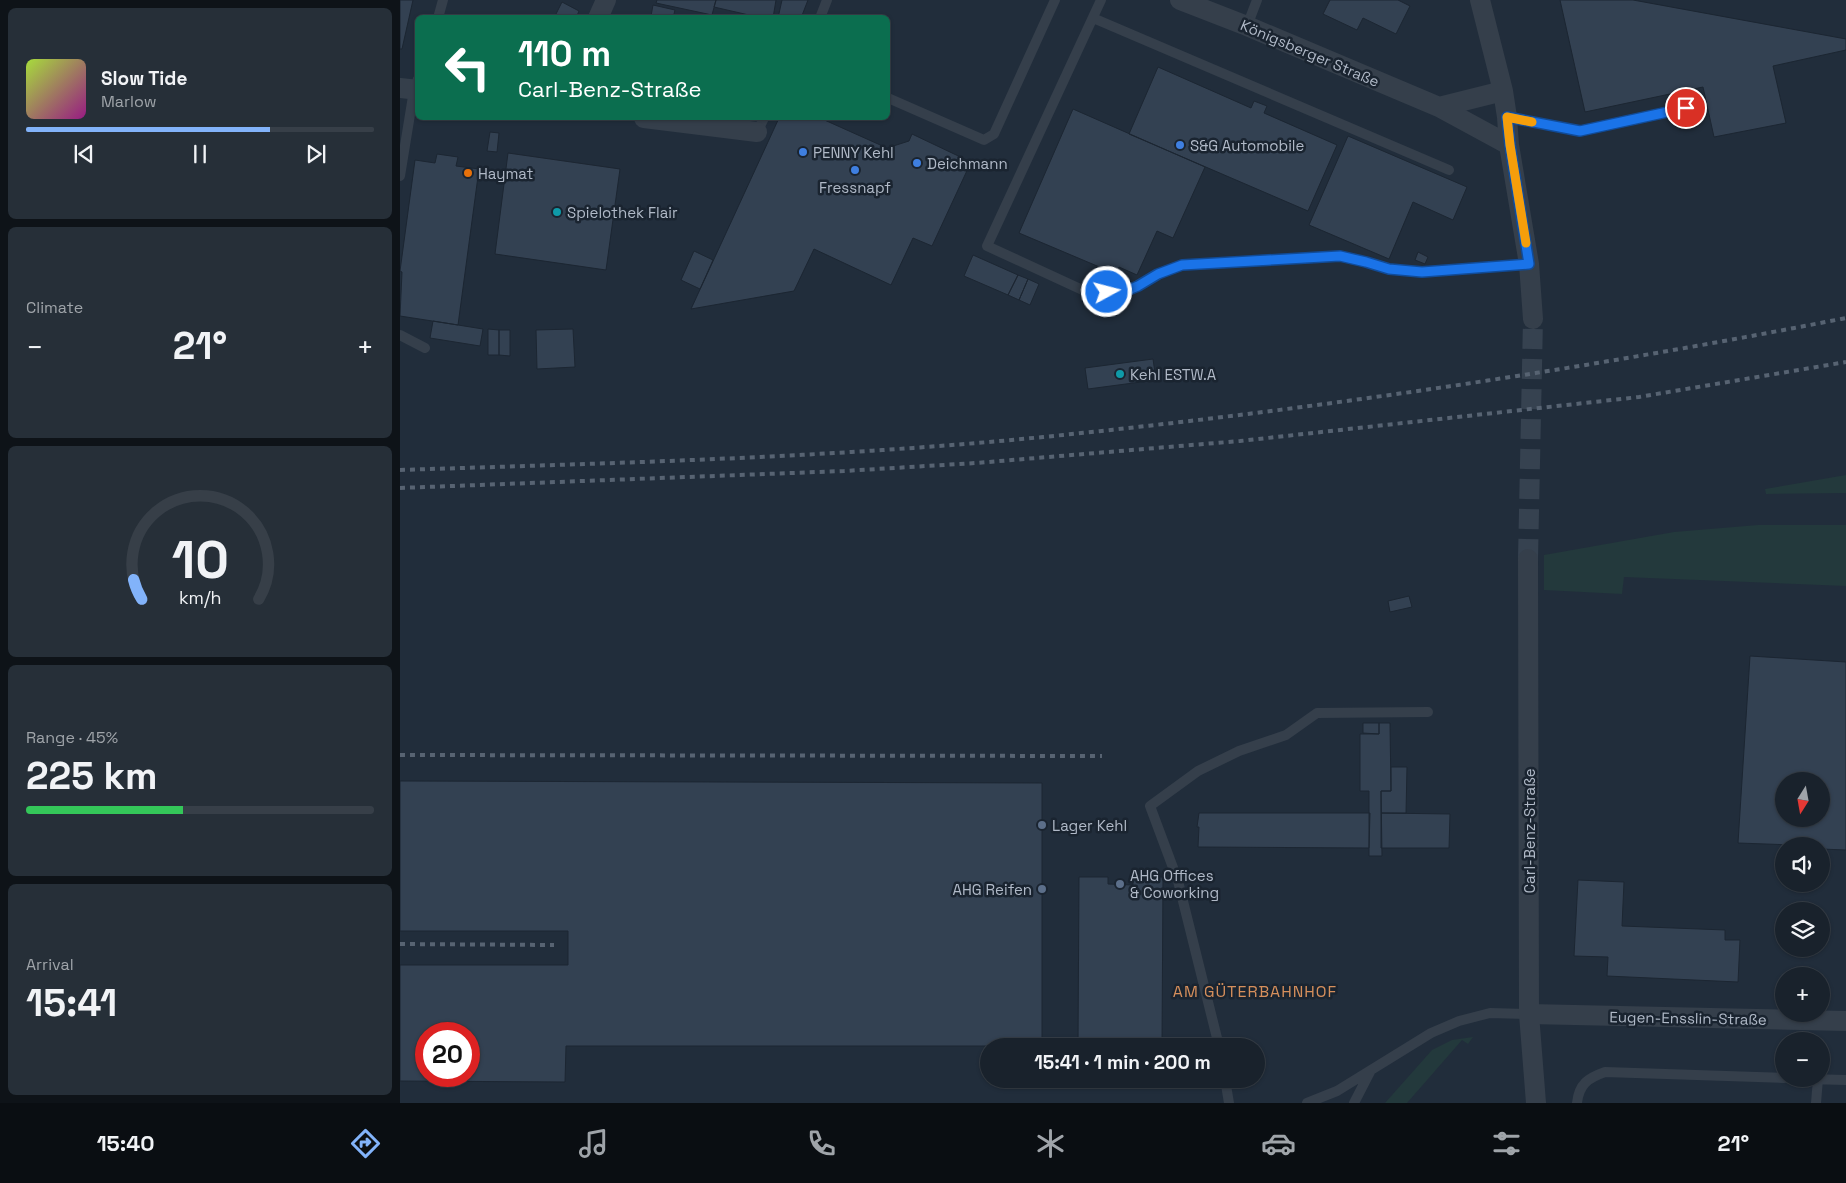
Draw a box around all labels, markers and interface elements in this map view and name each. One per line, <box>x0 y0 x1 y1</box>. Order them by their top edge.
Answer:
street label: Königsberger Straße <box>1238 15 1382 91</box>
text: 110 m <box>518 32 611 76</box>
icon: left <box>435 35 500 100</box>
text: Slow Tide <box>101 66 187 91</box>
text: Carl-Benz-Straße <box>518 75 701 103</box>
pin <box>1665 87 1707 129</box>
text: Marlow <box>101 91 157 112</box>
icon: arrive <box>1672 94 1700 122</box>
place label: S&G Automobile <box>1190 136 1305 155</box>
marker: S&G Automobile <box>1174 139 1186 151</box>
icon: previous <box>70 140 98 168</box>
icon: pause <box>186 140 214 168</box>
icon: next <box>302 140 330 168</box>
place label: PENNY Kehl <box>813 143 894 162</box>
marker: PENNY Kehl <box>797 146 809 158</box>
place label: Deichmann <box>927 154 1008 173</box>
marker: Deichmann <box>911 157 923 169</box>
place label: Haymat <box>478 164 534 183</box>
marker: Fressnapf <box>849 164 861 176</box>
marker: Haymat <box>462 167 474 179</box>
place label: Fressnapf <box>819 178 891 197</box>
place label: Spielothek Flair <box>567 203 678 222</box>
marker: Spielothek Flair <box>551 206 563 218</box>
position arrow <box>1080 265 1132 317</box>
text: Climate <box>26 297 83 318</box>
text: 21° <box>173 322 227 370</box>
text: − <box>26 329 43 365</box>
text: + <box>357 329 374 365</box>
place label: Kehl ESTW.A <box>1130 365 1217 384</box>
marker: Kehl ESTW.A <box>1114 368 1126 380</box>
text: 10 <box>171 527 229 593</box>
text: km/h <box>179 586 221 609</box>
text: Range · 45% <box>26 727 118 748</box>
text: 225 km <box>26 752 157 800</box>
street label: Carl-Benz-Straße <box>1520 768 1539 894</box>
north arrow <box>1775 772 1830 828</box>
map controls <box>1775 772 1830 1087</box>
place label: Lager Kehl <box>1052 816 1127 835</box>
marker: Lager Kehl <box>1036 819 1048 831</box>
button: sound <box>1775 837 1830 892</box>
place label: AHG Offices & Coworking <box>1130 866 1219 902</box>
marker: AHG Offices & Coworking <box>1114 878 1126 890</box>
place label: AHG Reifen <box>953 880 1032 899</box>
marker: AHG Reifen <box>1036 883 1048 895</box>
button: layers <box>1775 902 1830 957</box>
text: Arrival <box>26 954 74 975</box>
button: + <box>1775 967 1830 1022</box>
text: 15:41 <box>26 979 117 1027</box>
district label: AM GÜTERBAHNHOF <box>1173 981 1337 1002</box>
street label: Eugen-Ensslin-Straße <box>1609 1007 1767 1029</box>
speed limit sign: 20 <box>415 1022 480 1087</box>
button: − <box>1775 1032 1830 1087</box>
text: 15:41 · 1 min · 200 m <box>1034 1050 1211 1075</box>
icon: directions <box>348 1126 383 1161</box>
icon: music <box>576 1126 611 1161</box>
icon: phone <box>804 1126 839 1161</box>
icon: climate <box>1033 1126 1068 1161</box>
icon: car <box>1261 1126 1296 1161</box>
icon: filters <box>1489 1126 1524 1161</box>
text: 15:40 <box>97 1129 155 1157</box>
text: 21° <box>1718 1129 1749 1157</box>

